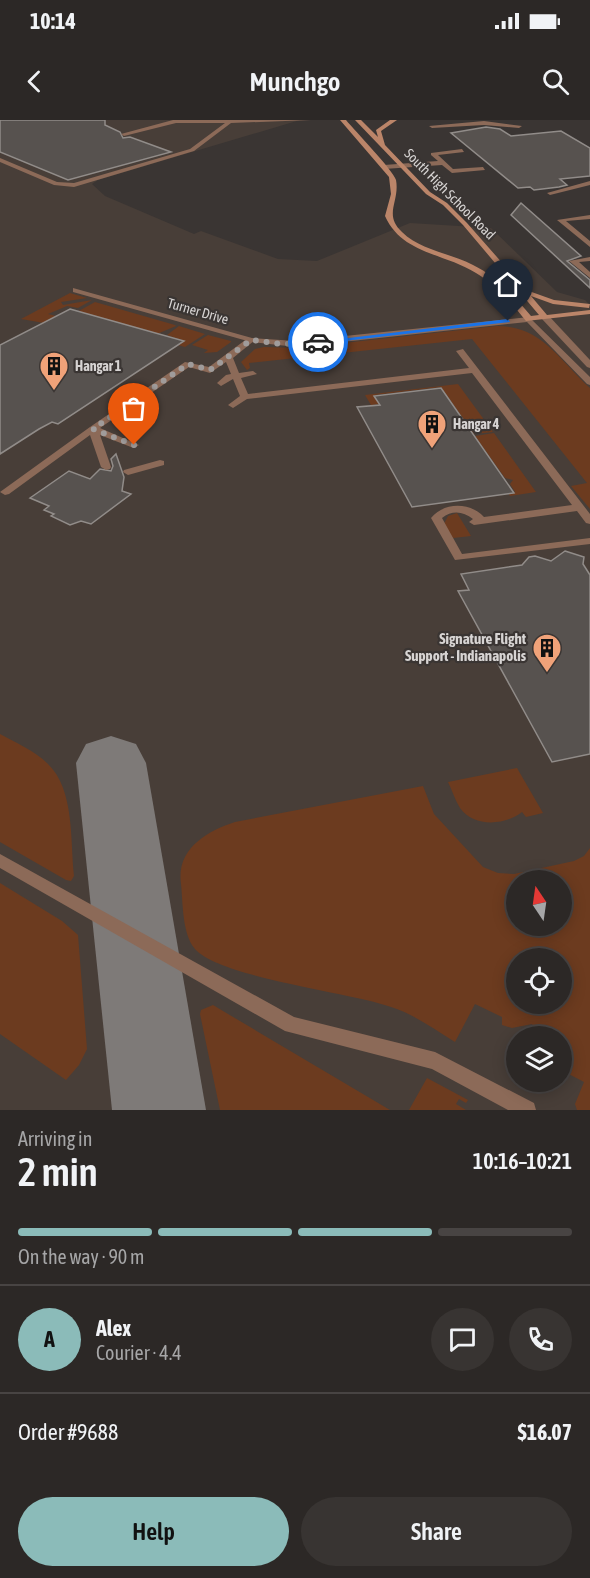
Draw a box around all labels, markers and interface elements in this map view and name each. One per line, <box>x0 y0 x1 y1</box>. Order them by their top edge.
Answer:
text: 10:14 <box>30 8 76 34</box>
icon: back <box>18 65 51 98</box>
icon: search <box>539 65 572 98</box>
text: Munchgo <box>249 66 341 97</box>
street label: South High School Road <box>401 145 499 243</box>
pin <box>482 259 533 321</box>
icon: home <box>491 268 524 301</box>
street label: Turner Drive <box>166 295 230 327</box>
courier <box>288 312 348 372</box>
icon: car <box>302 326 335 359</box>
building icon: Hangar 1 <box>38 350 70 392</box>
place label: Hangar 1 <box>75 358 122 374</box>
pin <box>108 383 159 445</box>
icon: bag <box>117 392 150 425</box>
building icon: Hangar 4 <box>416 408 448 450</box>
place label: Hangar 4 <box>453 416 500 432</box>
place label: Signature Flight Support - Indianapolis <box>405 630 527 664</box>
building icon: Signature Flight Support - Indianapolis <box>531 632 563 674</box>
north arrow <box>506 870 572 936</box>
map controls <box>506 870 572 1092</box>
button: locate <box>506 948 572 1014</box>
button: layers <box>506 1026 572 1092</box>
text: Arriving in <box>18 1127 92 1150</box>
text: 10:16–10:21 <box>473 1148 572 1174</box>
text: 2 min <box>18 1150 98 1194</box>
text: On the way · 90 m <box>18 1245 144 1268</box>
button: chat <box>431 1308 494 1371</box>
button: phone <box>509 1308 572 1371</box>
text: Alex <box>96 1315 131 1341</box>
text: A <box>44 1326 55 1352</box>
text: Courier · 4.4 <box>96 1341 182 1364</box>
text: Order #9688 <box>18 1419 118 1445</box>
text: $16.07 <box>517 1419 572 1445</box>
button: Help <box>18 1497 289 1566</box>
button: Share <box>301 1497 572 1566</box>

